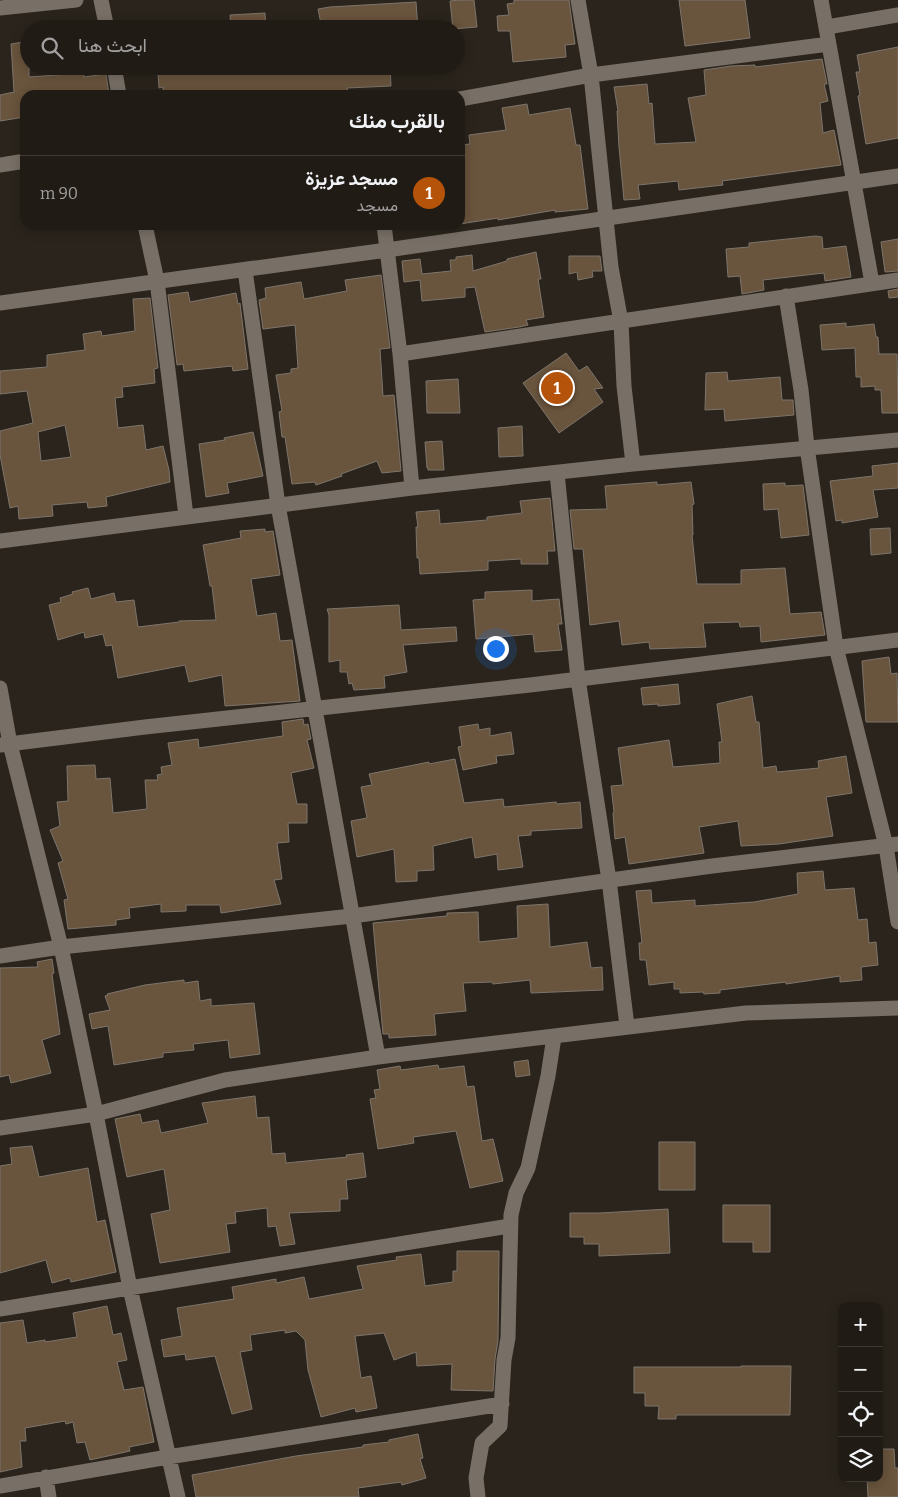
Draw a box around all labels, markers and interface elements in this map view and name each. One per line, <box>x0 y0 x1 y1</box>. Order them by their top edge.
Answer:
search box <box>20 20 465 75</box>
icon: search <box>38 34 66 62</box>
text: ابحث هنا <box>78 34 147 57</box>
text: بالقرب منك <box>349 108 445 134</box>
text: مسجد عزيزة <box>305 167 398 190</box>
text: 90 m <box>40 184 78 203</box>
text: 1 <box>426 184 432 203</box>
text: مسجد <box>357 196 398 215</box>
pin: 1 <box>541 369 573 407</box>
your location <box>483 636 509 662</box>
map controls <box>838 1302 883 1482</box>
button: + <box>838 1302 883 1347</box>
button: − <box>838 1347 883 1392</box>
button: locate <box>838 1392 883 1437</box>
button: layers <box>838 1437 883 1482</box>

